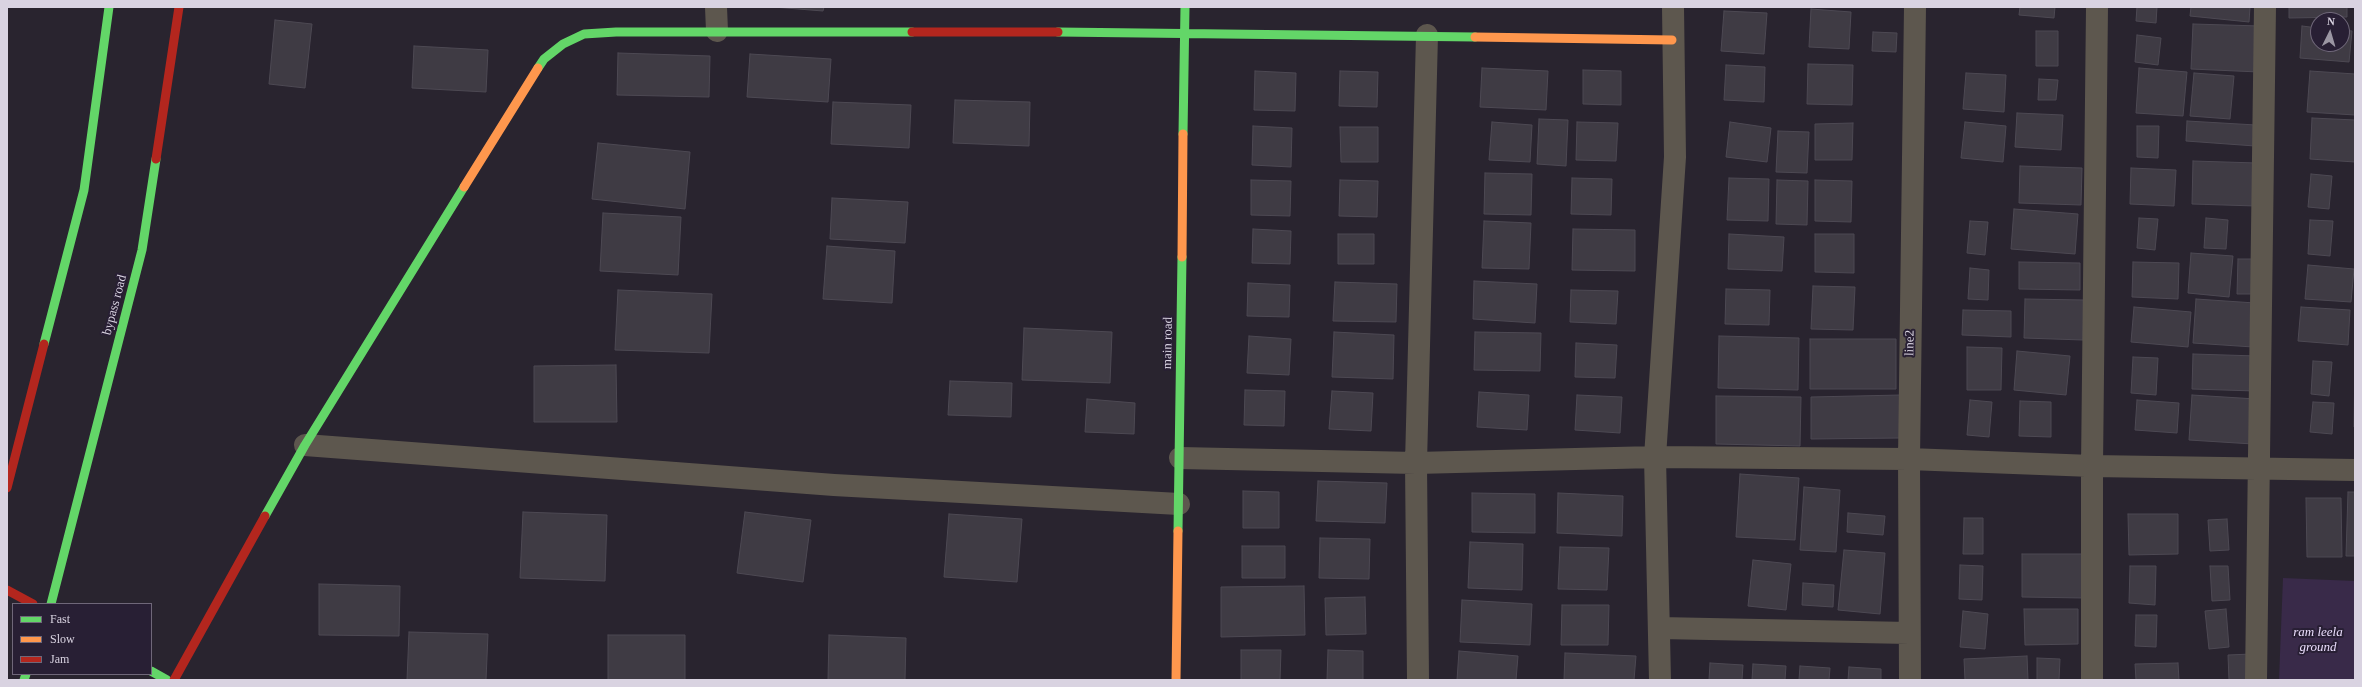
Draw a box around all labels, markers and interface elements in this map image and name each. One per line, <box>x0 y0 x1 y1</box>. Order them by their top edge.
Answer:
north arrow <box>2310 12 2350 52</box>
text: N <box>2326 15 2335 27</box>
street label: bypass road <box>99 273 131 337</box>
street label: main road <box>1160 317 1176 369</box>
street label: line2 <box>1902 330 1918 356</box>
legend <box>12 603 152 675</box>
text: Fast <box>50 612 70 626</box>
park label: ram leela ground <box>2293 625 2343 656</box>
text: Slow <box>50 632 75 646</box>
text: Jam <box>50 652 69 666</box>

